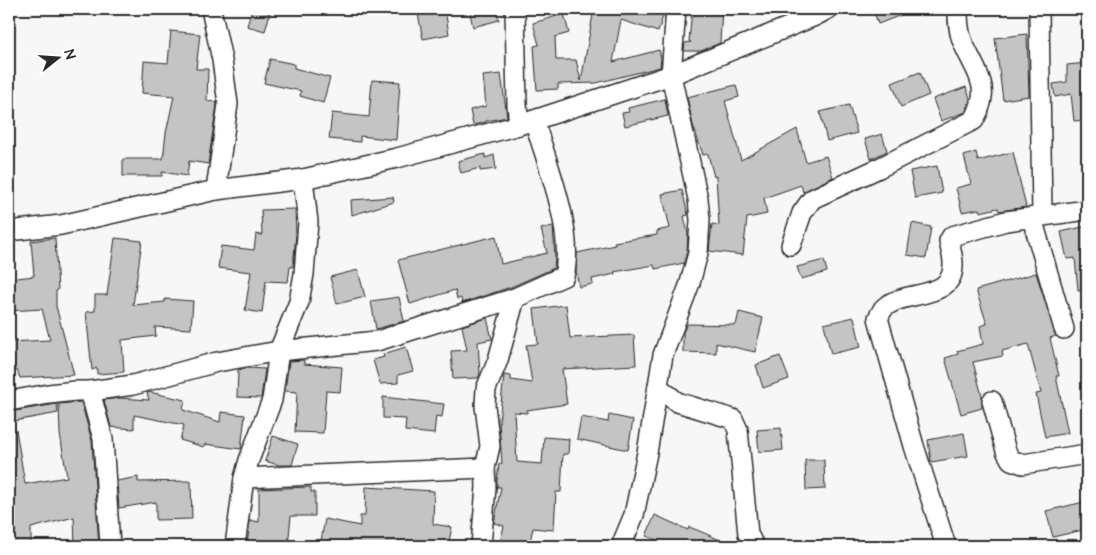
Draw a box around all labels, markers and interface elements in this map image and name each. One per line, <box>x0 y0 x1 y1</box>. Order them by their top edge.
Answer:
north arrow <box>32 32 82 82</box>
text: N <box>59 47 80 62</box>

